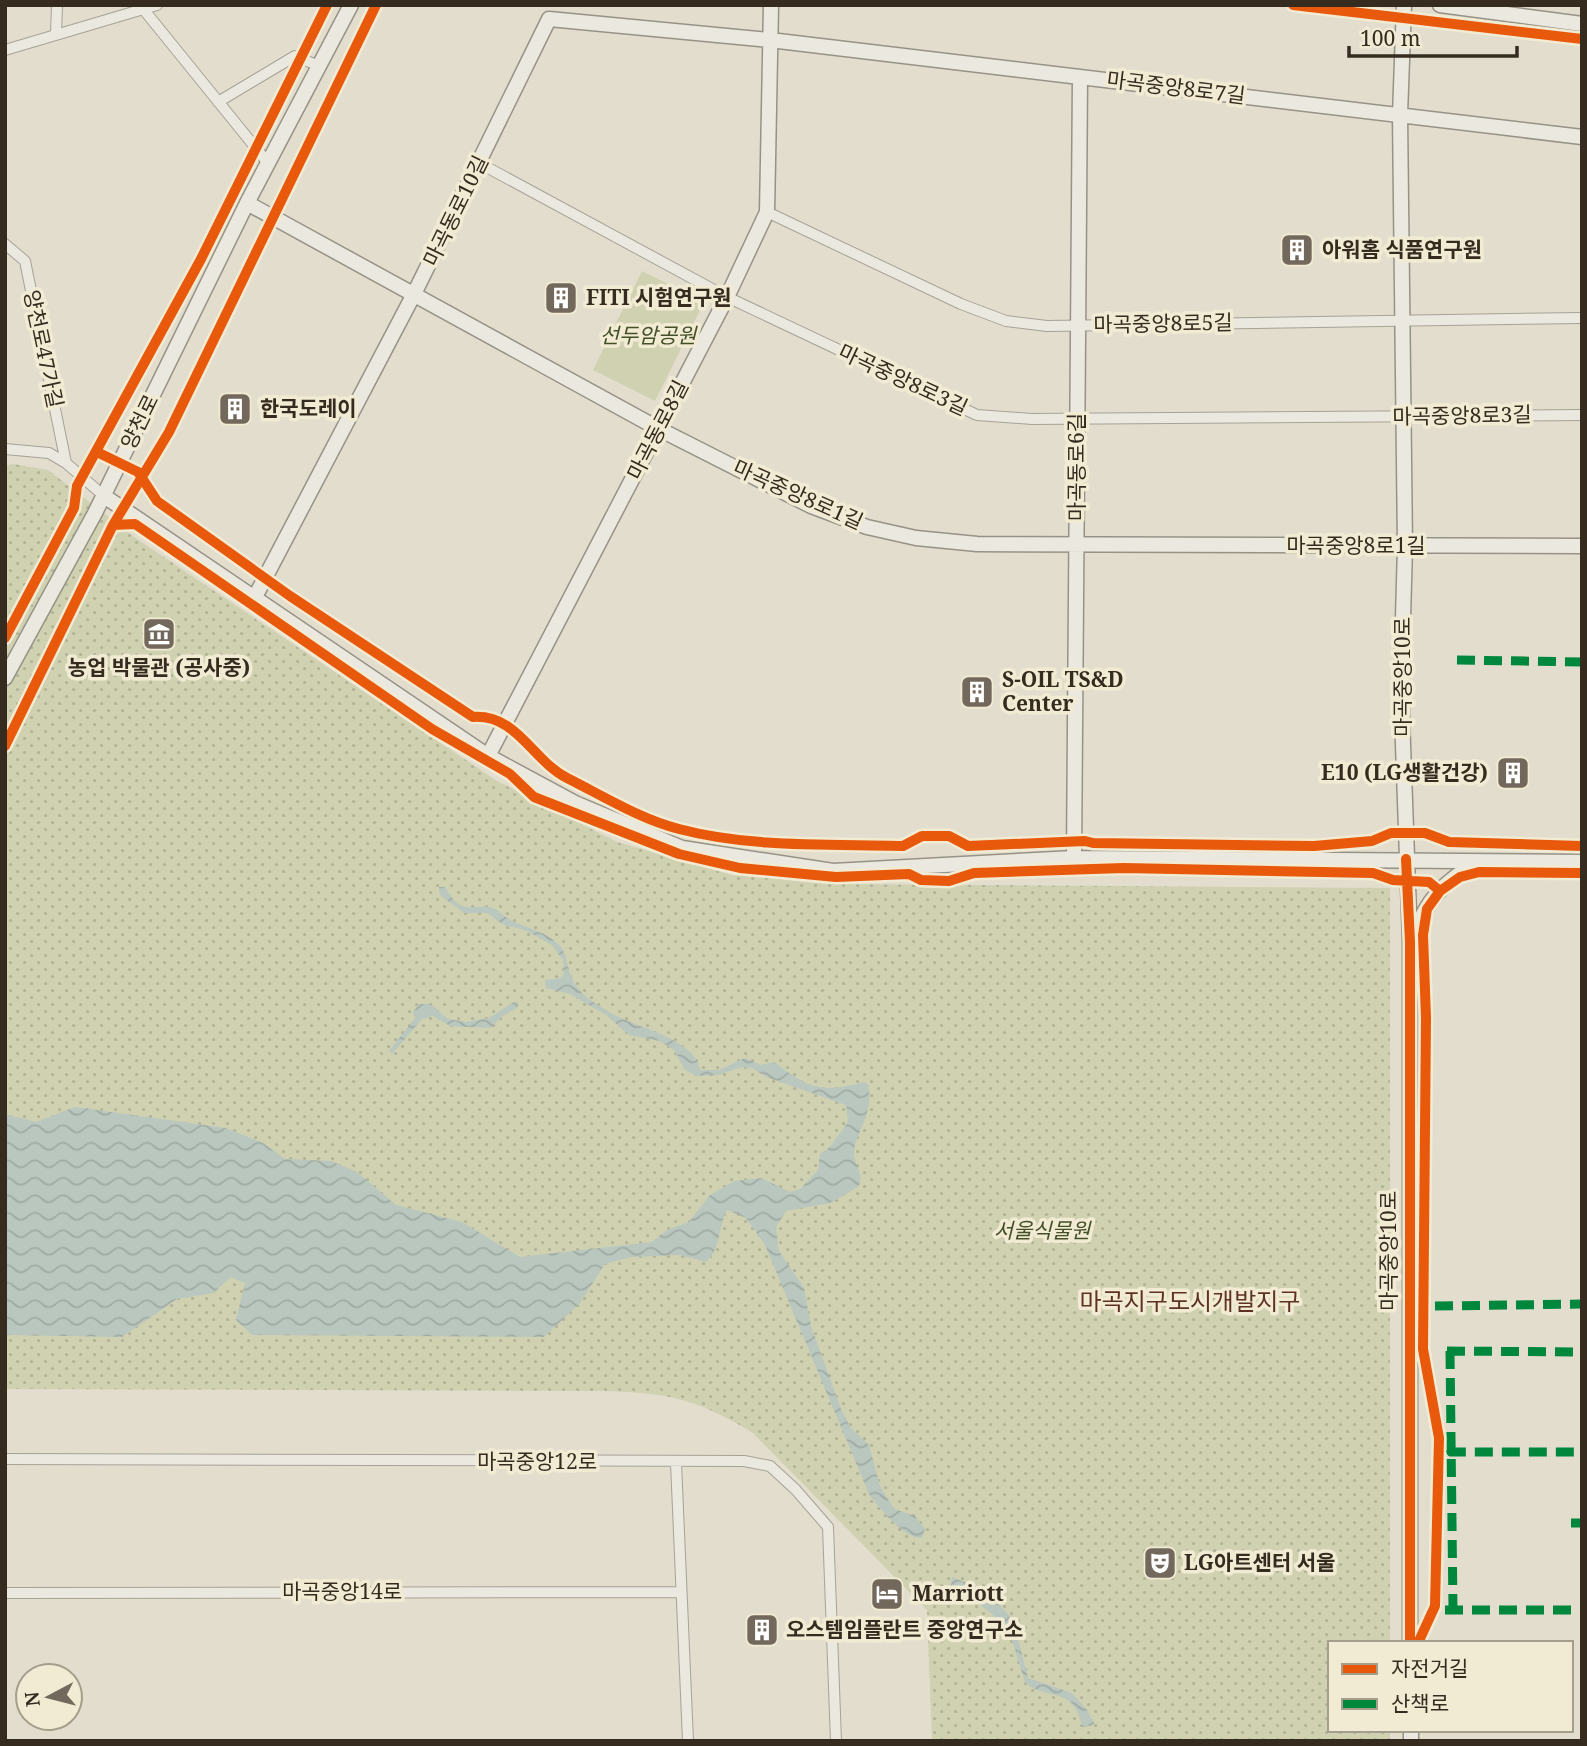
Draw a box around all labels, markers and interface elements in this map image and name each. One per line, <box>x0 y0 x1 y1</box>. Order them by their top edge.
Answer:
scale bar <box>1349 14 1517 58</box>
text: 100 m <box>1360 24 1421 52</box>
street label: 마곡중앙8로7길 <box>1105 65 1247 109</box>
street label: 마곡동로10길 <box>416 150 494 271</box>
building icon: 아워홈 식품연구원 <box>1278 231 1316 269</box>
place label: 아워홈 식품연구원 <box>1322 235 1482 263</box>
building icon: FITI 시험연구원 <box>542 279 580 317</box>
place label: FITI 시험연구원 <box>586 283 732 311</box>
street label: 양천로47가길 <box>18 287 70 410</box>
street label: 마곡중앙8로5길 <box>1093 308 1233 338</box>
park label: 선두암공원 <box>600 321 698 349</box>
street label: 마곡중앙8로3길 <box>834 337 973 421</box>
street label: 마곡동로8길 <box>620 375 694 484</box>
street label: 양천로 <box>114 389 164 454</box>
building icon: 한국도레이 <box>216 390 254 428</box>
place label: 한국도레이 <box>260 394 357 422</box>
street label: 마곡중앙8로3길 <box>1392 400 1532 430</box>
street label: 마곡동로6길 <box>1062 413 1090 521</box>
street label: 마곡중앙8로1길 <box>729 453 868 535</box>
street label: 마곡중앙8로1길 <box>1286 531 1426 559</box>
museum icon: 농업 박물관 (공사중) <box>140 615 178 653</box>
street label: 마곡중앙10로 <box>1388 617 1416 737</box>
place label: 농업 박물관 (공사중) <box>68 653 250 681</box>
place label: S-OIL TS&D Center <box>1002 665 1124 717</box>
building icon: S-OIL TS&D Center <box>958 673 996 711</box>
building icon: E10 (LG생활건강) <box>1494 754 1532 792</box>
place label: E10 (LG생활건강) <box>1321 758 1488 786</box>
street label: 마곡중앙10로 <box>1374 1191 1402 1311</box>
park label: 서울식물원 <box>994 1216 1092 1244</box>
district label: 마곡지구도시개발지구 <box>1080 1284 1300 1317</box>
street label: 마곡중앙12로 <box>477 1447 597 1475</box>
theatre icon: LG아트센터 서울 <box>1141 1544 1179 1582</box>
place label: LG아트센터 서울 <box>1184 1548 1335 1576</box>
hotel icon: Marriott <box>868 1575 906 1613</box>
street label: 마곡중앙14로 <box>282 1577 402 1605</box>
place label: Marriott <box>912 1579 1004 1607</box>
building icon: 오스템임플란트 중앙연구소 <box>743 1611 781 1649</box>
place label: 오스템임플란트 중앙연구소 <box>786 1615 1023 1643</box>
legend <box>1328 1641 1573 1732</box>
text: 자전거길 <box>1391 1654 1468 1682</box>
north arrow <box>14 1662 84 1732</box>
text: 산책로 <box>1391 1689 1449 1717</box>
text: N <box>18 1690 46 1708</box>

